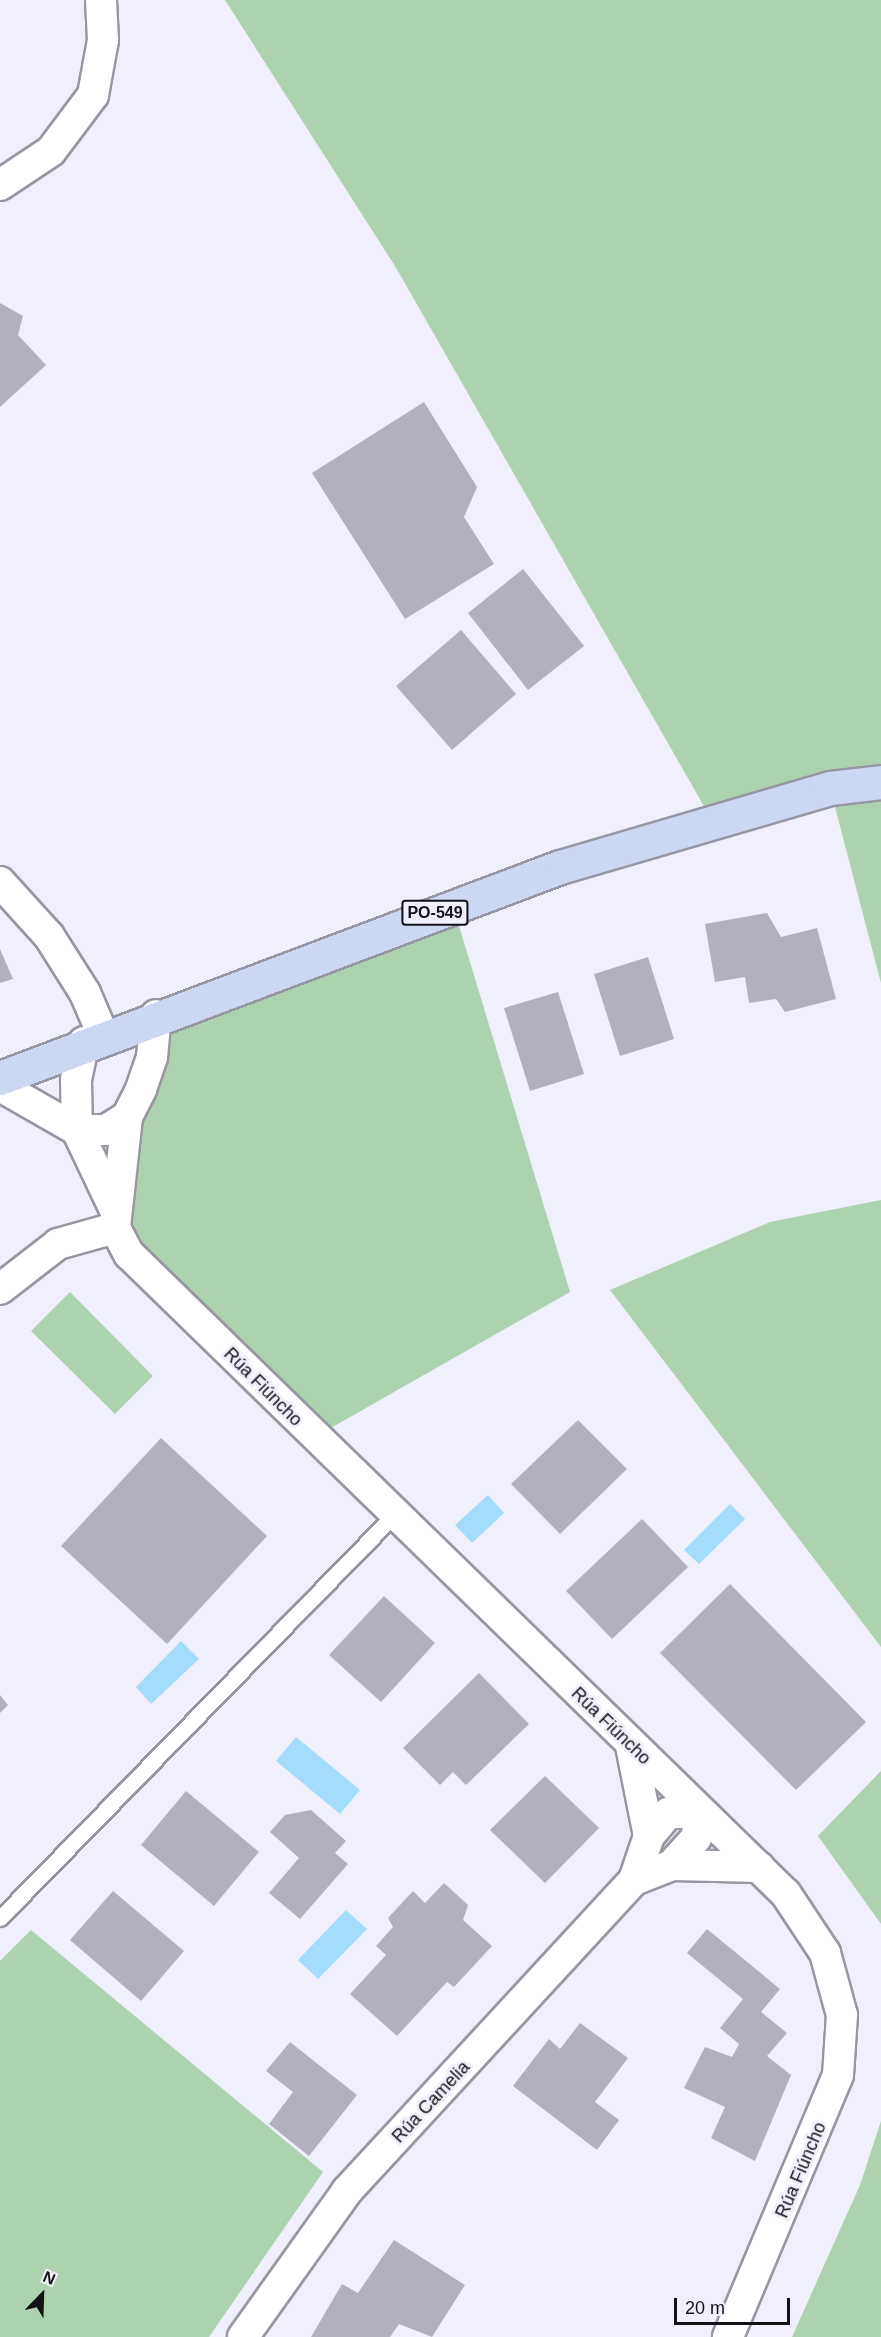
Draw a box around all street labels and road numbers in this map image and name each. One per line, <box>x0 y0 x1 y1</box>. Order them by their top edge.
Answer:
road number: PO-549 <box>400 900 470 926</box>
street label: Rúa Fiúncho <box>219 1343 307 1431</box>
street label: Rúa Fiúncho <box>567 1683 655 1769</box>
street label: Rúa Camelia <box>388 2057 474 2147</box>
street label: Rúa Fiúncho <box>771 2119 831 2221</box>

